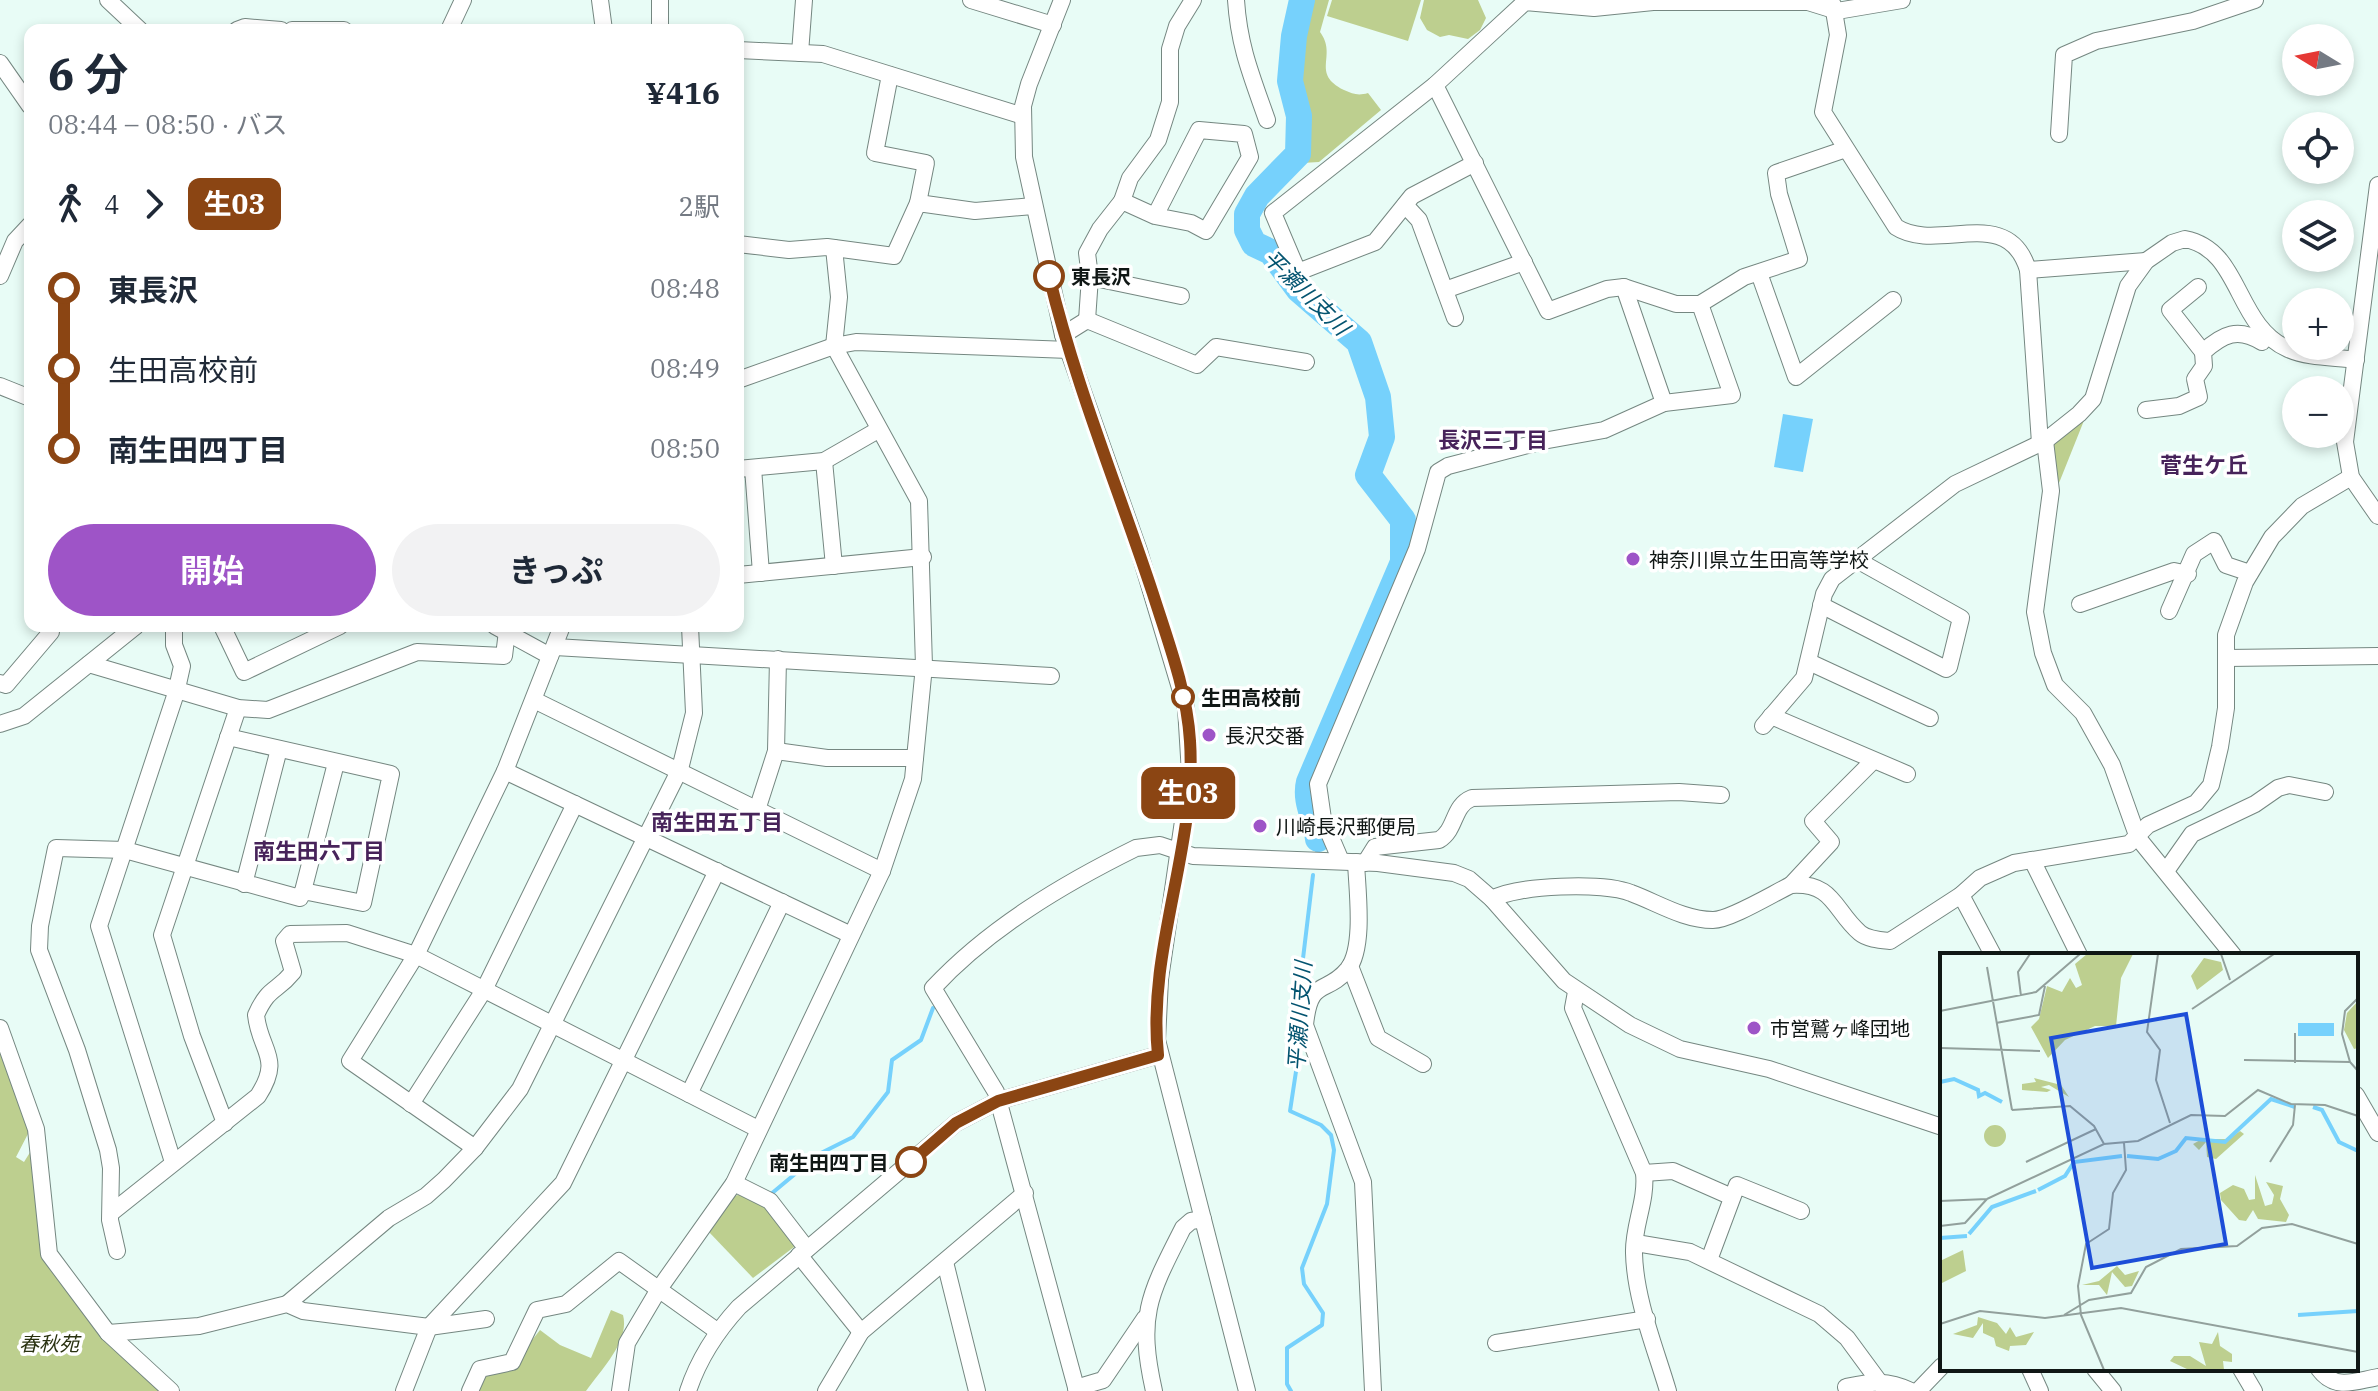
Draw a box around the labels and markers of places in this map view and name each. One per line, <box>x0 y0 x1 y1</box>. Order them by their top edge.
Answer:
marker: 東長沢 <box>1034 261 1064 291</box>
place label: 東長沢 <box>1071 263 1131 290</box>
place label: 神奈川県立生田高等学校 <box>1649 546 1869 573</box>
marker: 神奈川県立生田高等学校 <box>1624 550 1642 568</box>
place label: 生田高校前 <box>1201 684 1301 711</box>
marker: 生田高校前 <box>1172 686 1194 708</box>
place label: 長沢交番 <box>1225 722 1305 749</box>
marker: 長沢交番 <box>1200 726 1218 744</box>
place label: 川崎長沢郵便局 <box>1276 813 1416 840</box>
marker: 川崎長沢郵便局 <box>1251 817 1269 835</box>
place label: 市営鷲ヶ峰団地 <box>1770 1015 1910 1042</box>
marker: 市営鷲ヶ峰団地 <box>1745 1019 1763 1037</box>
marker: 南生田四丁目 <box>896 1147 926 1177</box>
place label: 南生田四丁目 <box>769 1149 889 1176</box>

